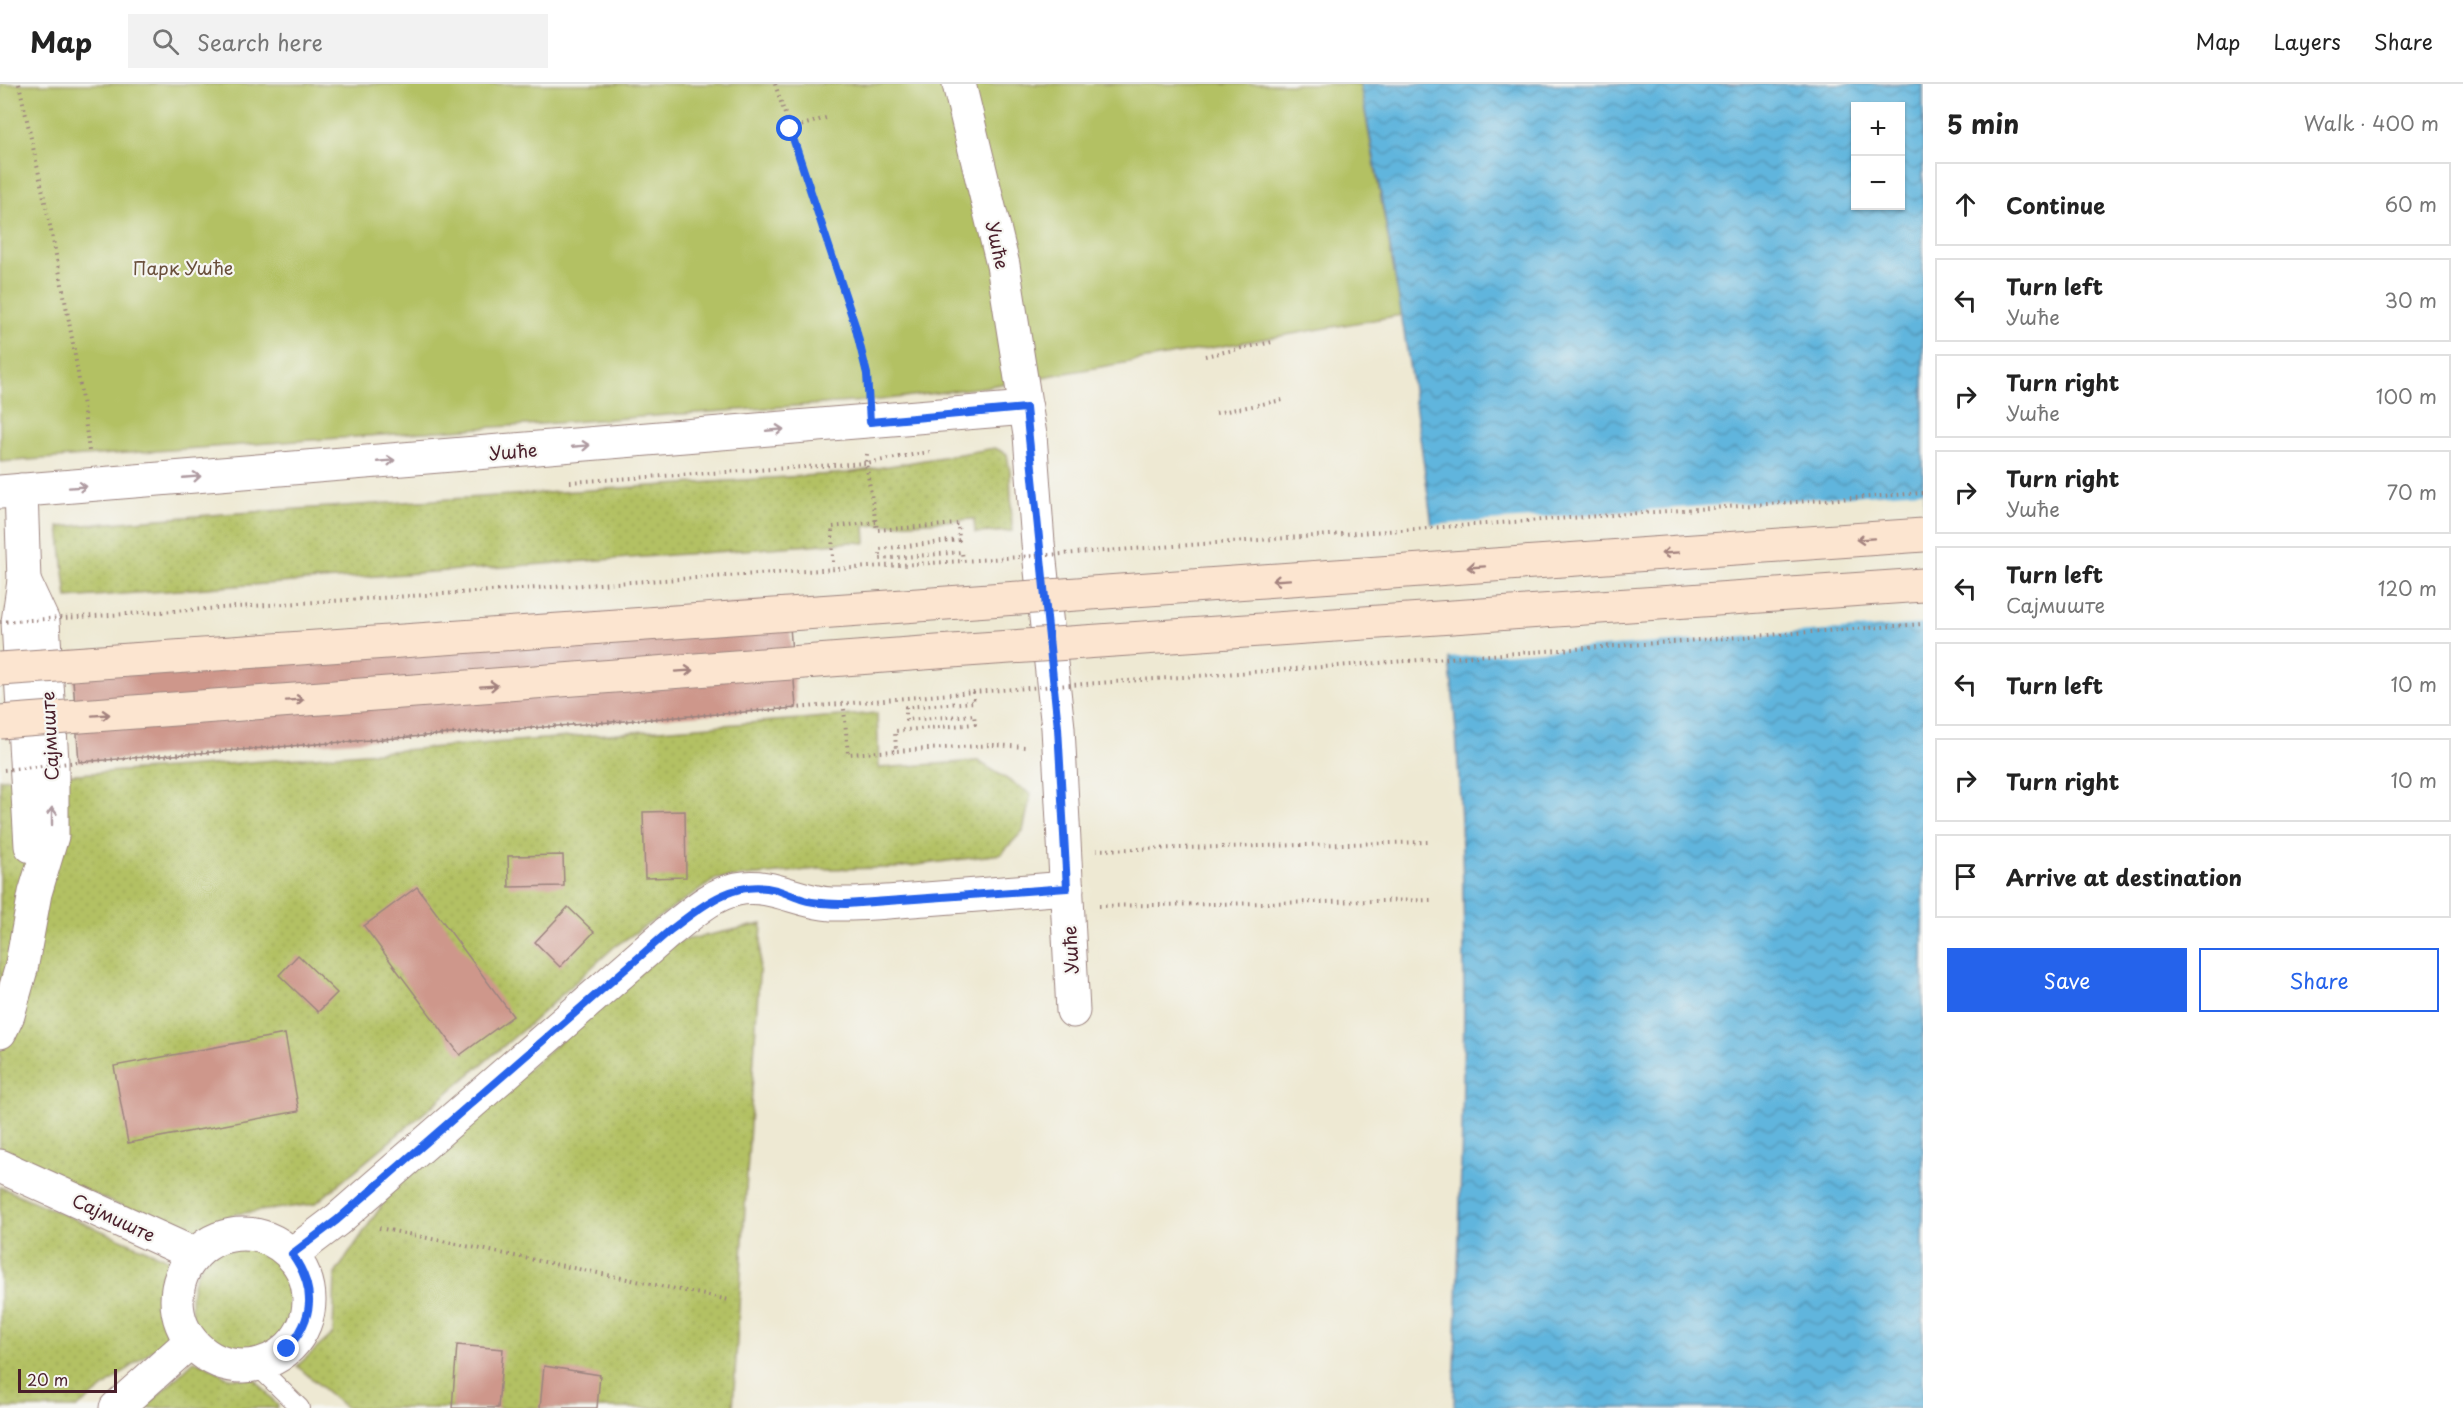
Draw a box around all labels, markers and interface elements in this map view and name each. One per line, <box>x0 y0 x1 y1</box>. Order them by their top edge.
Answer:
search box <box>128 14 548 68</box>
text: Map <box>30 20 92 63</box>
icon: search <box>149 25 182 58</box>
text: Search here <box>197 25 323 58</box>
text: Map <box>2196 25 2240 57</box>
text: Layers <box>2273 25 2341 57</box>
text: Share <box>2374 25 2433 57</box>
map controls <box>1851 102 1905 210</box>
button: + <box>1851 102 1905 156</box>
text: 5 min <box>1947 104 2019 143</box>
text: Walk · 400 m <box>2304 108 2439 138</box>
route start <box>776 115 802 141</box>
button: − <box>1851 156 1905 210</box>
icon: ahead <box>1949 188 1982 221</box>
text: Continue <box>2006 188 2105 221</box>
text: 60 m <box>2385 189 2437 219</box>
street label: Ушће <box>979 218 1017 272</box>
park label: Парк Ушће <box>133 254 233 281</box>
text: Turn left <box>2006 269 2103 302</box>
icon: left <box>1949 284 1982 317</box>
text: 30 m <box>2384 285 2437 315</box>
text: Ушће <box>2006 302 2060 332</box>
text: Turn right <box>2006 365 2119 398</box>
icon: right <box>1949 380 1982 413</box>
text: 100 m <box>2376 381 2437 411</box>
text: Ушће <box>2006 398 2060 428</box>
one-way arrow <box>765 424 785 435</box>
street label: Ушће <box>488 435 538 467</box>
one-way arrow <box>570 440 590 451</box>
one-way arrow <box>376 456 396 467</box>
text: Turn right <box>2006 461 2119 494</box>
one-way arrow <box>182 471 201 482</box>
icon: right <box>1949 476 1982 509</box>
text: 70 m <box>2387 477 2437 507</box>
one-way arrow <box>67 481 87 492</box>
text: Ушће <box>2006 494 2060 524</box>
one-way arrow <box>1855 534 1875 545</box>
one-way arrow <box>1661 548 1681 559</box>
text: Turn left <box>2006 557 2103 590</box>
one-way arrow <box>1466 561 1486 572</box>
icon: left <box>1949 572 1982 605</box>
text: 120 m <box>2378 573 2437 603</box>
one-way arrow <box>1272 575 1292 586</box>
text: Сајмиште <box>2006 590 2105 620</box>
one-way arrow <box>673 665 693 676</box>
icon: left <box>1949 668 1982 701</box>
text: Turn left <box>2006 668 2103 701</box>
text: 10 m <box>2390 669 2437 699</box>
one-way arrow <box>479 680 499 691</box>
street label: Сајмиште <box>33 691 65 781</box>
one-way arrow <box>285 694 304 705</box>
one-way arrow <box>90 709 110 720</box>
icon: right <box>1949 764 1982 797</box>
text: Turn right <box>2006 764 2119 797</box>
text: 10 m <box>2390 765 2437 795</box>
one-way arrow <box>46 806 58 826</box>
icon: arrive <box>1949 860 1982 893</box>
text: Arrive at destination <box>2006 860 2242 893</box>
street label: Ушће <box>1055 925 1085 975</box>
button: Save <box>1947 948 2187 1012</box>
button: Share <box>2199 948 2439 1012</box>
street label: Сајмиште <box>68 1186 160 1248</box>
route end <box>273 1335 299 1361</box>
scale bar <box>18 1366 117 1394</box>
text: 20 m <box>27 1367 68 1391</box>

